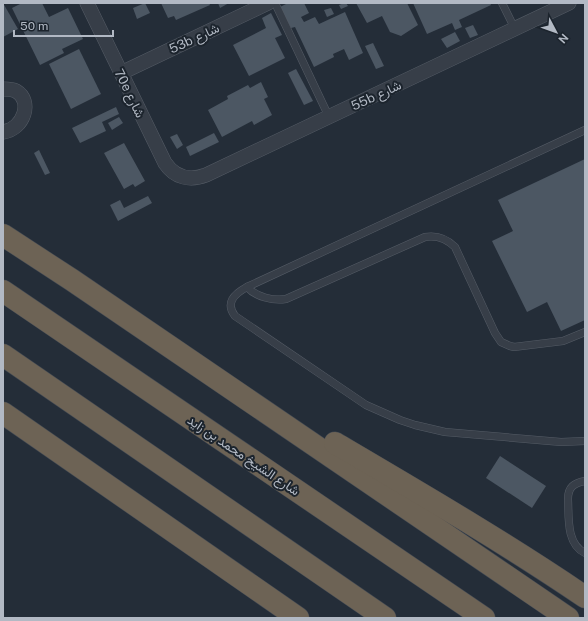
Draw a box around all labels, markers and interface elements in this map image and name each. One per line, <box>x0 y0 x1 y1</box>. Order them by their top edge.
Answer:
scale bar <box>14 12 113 38</box>
north arrow <box>536 12 576 52</box>
text: 50 m <box>20 19 48 33</box>
street label: 53b شارع <box>167 20 222 58</box>
text: N <box>556 31 571 46</box>
street label: 70e شارع <box>110 67 148 121</box>
street label: 55b شارع <box>349 77 405 115</box>
street label: شارع الشيخ محمد بن زايد <box>184 412 303 500</box>

